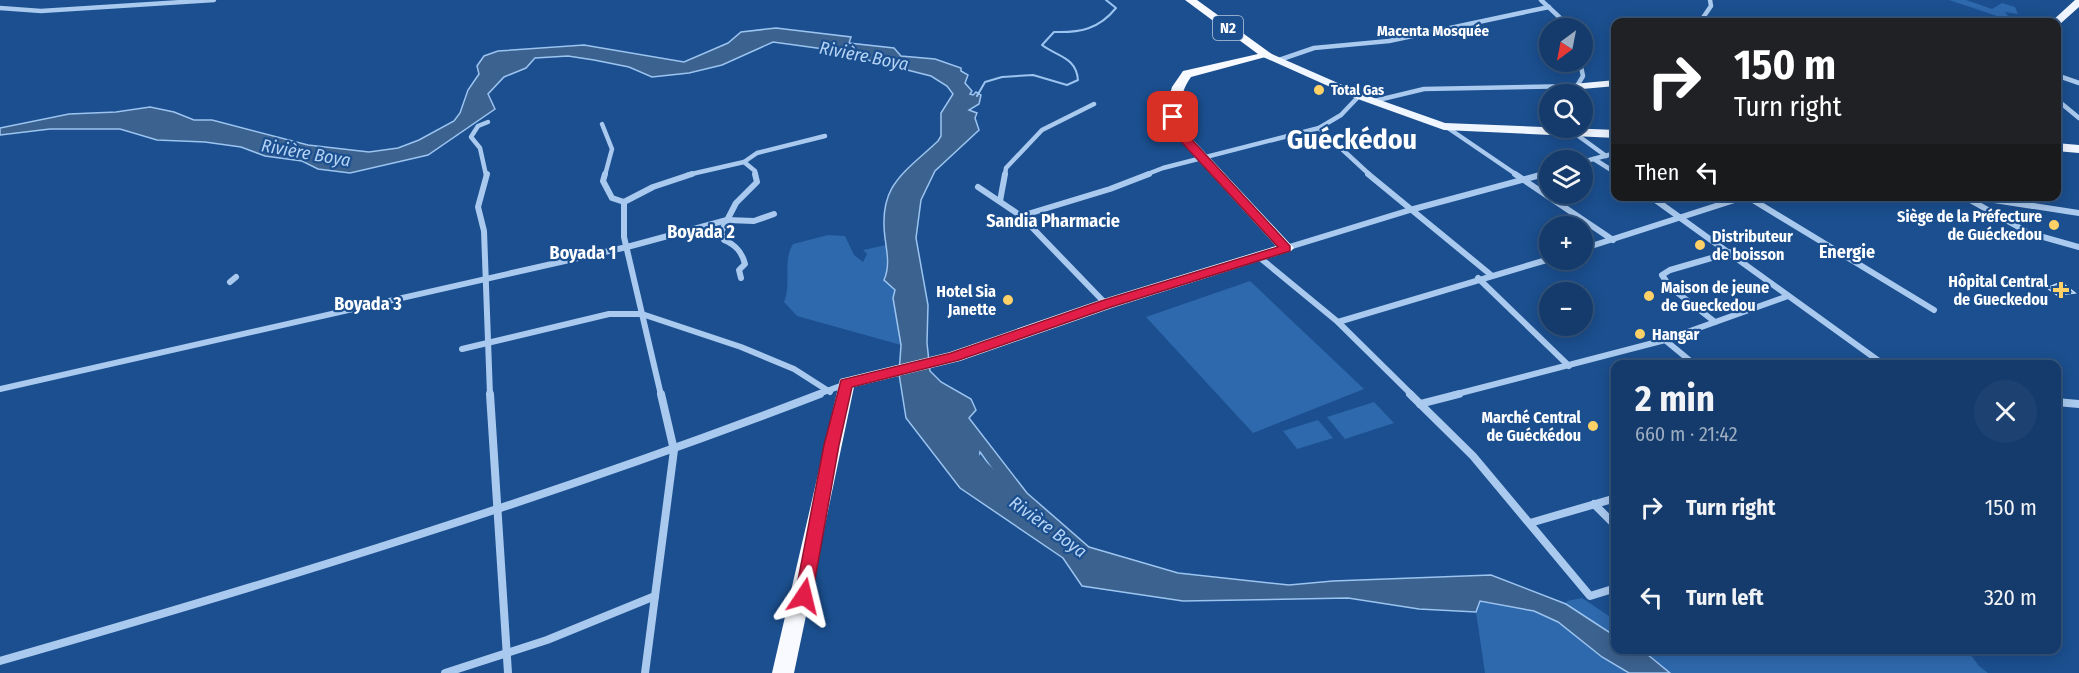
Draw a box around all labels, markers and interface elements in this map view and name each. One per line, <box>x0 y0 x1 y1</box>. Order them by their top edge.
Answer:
road number: N2 <box>1213 16 1243 40</box>
north arrow <box>1539 18 1593 72</box>
map controls <box>1539 18 1593 336</box>
district label: Macenta Mosquée <box>1377 22 1490 40</box>
water label: Rivière Boya <box>818 37 910 75</box>
text: 150 m <box>1734 40 1836 90</box>
icon: right <box>1635 42 1713 120</box>
place label: Total Gas <box>1331 82 1384 99</box>
marker: Total Gas <box>1312 83 1326 97</box>
button: search <box>1539 84 1593 138</box>
pin <box>1147 91 1198 142</box>
text: Turn right <box>1734 91 1842 123</box>
icon: arrive <box>1156 100 1189 133</box>
district label: Guéckédou <box>1287 123 1417 156</box>
water label: Rivière Boya <box>260 134 352 172</box>
button: layers <box>1539 150 1593 204</box>
icon: left <box>1691 156 1724 189</box>
text: Then <box>1635 159 1679 186</box>
place label: Siège de la Préfecture de Guéckedou <box>1897 207 2042 244</box>
district label: Sandia Pharmacie <box>986 210 1120 232</box>
button: + <box>1539 216 1593 270</box>
marker: Siège de la Préfecture de Guéckedou <box>2047 218 2061 232</box>
district label: Boyada 2 <box>667 221 735 243</box>
place label: Distributeur de boisson <box>1712 227 1793 264</box>
marker: Distributeur de boisson <box>1693 238 1707 252</box>
district label: Energie <box>1819 241 1875 263</box>
district label: Boyada 1 <box>550 242 616 264</box>
place label: Hôpital Central de Gueckedou <box>1948 272 2049 309</box>
place label: Maison de jeune de Gueckedou <box>1661 278 1769 315</box>
marker: Hôpital Central de Gueckedou <box>2052 281 2070 299</box>
place label: Hotel Sia Janette <box>936 282 996 319</box>
button: − <box>1539 282 1593 336</box>
marker: Maison de jeune de Gueckedou <box>1642 289 1656 303</box>
district label: Boyada 3 <box>334 293 402 315</box>
marker: Hotel Sia Janette <box>1001 293 1015 307</box>
place label: Hangar <box>1652 325 1700 344</box>
marker: Hangar <box>1633 327 1647 341</box>
text: 2 min <box>1635 377 1715 421</box>
button: close <box>1974 380 2037 443</box>
place label: Marché Central de Guéckédou <box>1482 408 1582 445</box>
marker: Marché Central de Guéckédou <box>1586 419 1600 433</box>
text: 660 m · 21:42 <box>1635 422 1738 446</box>
icon: right <box>1635 491 1668 524</box>
water label: Rivière Boya <box>1005 492 1091 562</box>
text: Turn right <box>1686 494 1775 521</box>
text: 150 m <box>1985 494 2037 521</box>
position arrow <box>772 564 836 628</box>
icon: left <box>1635 581 1668 614</box>
text: Turn left <box>1686 584 1764 611</box>
text: 320 m <box>1984 584 2037 611</box>

